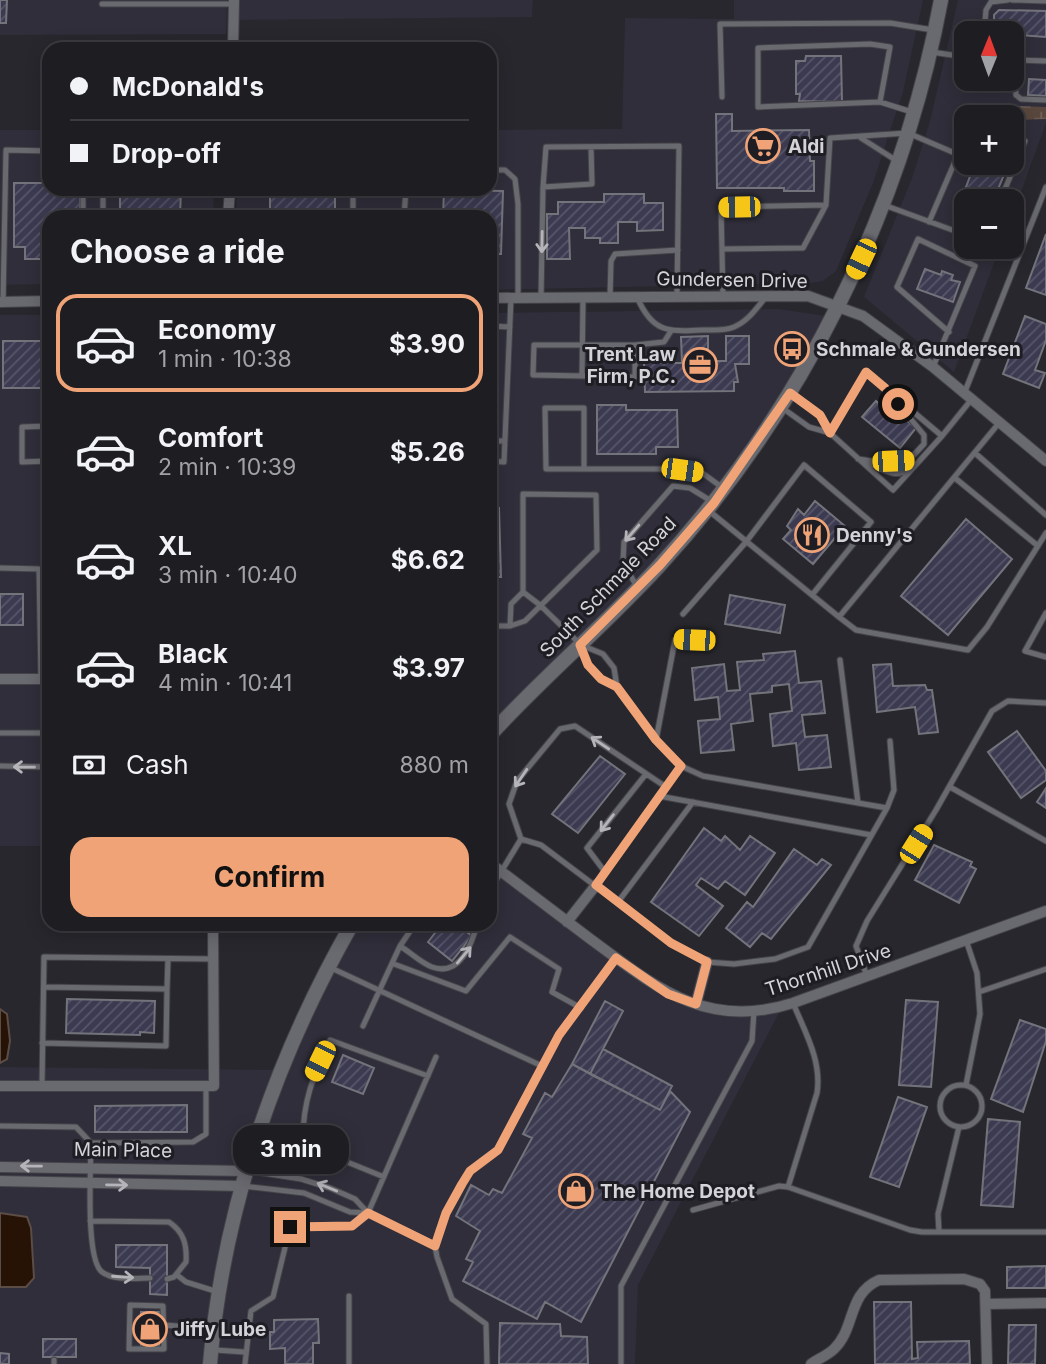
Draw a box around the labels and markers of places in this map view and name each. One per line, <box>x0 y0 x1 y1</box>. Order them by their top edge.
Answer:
supermarket icon: Aldi <box>744 127 782 165</box>
place label: Aldi <box>788 135 824 158</box>
bus stop icon: Schmale & Gundersen <box>773 330 811 368</box>
place label: Schmale & Gundersen <box>816 338 1021 361</box>
place label: Trent Law Firm, P.C. <box>585 343 676 388</box>
office icon: Trent Law Firm, P.C. <box>681 346 719 384</box>
restaurant icon: Denny's <box>793 516 831 554</box>
place label: Denny's <box>836 524 913 547</box>
shop icon: The Home Depot <box>557 1172 595 1210</box>
place label: The Home Depot <box>600 1180 755 1203</box>
shop icon: Jiffy Lube <box>131 1310 169 1348</box>
place label: Jiffy Lube <box>174 1318 266 1341</box>

